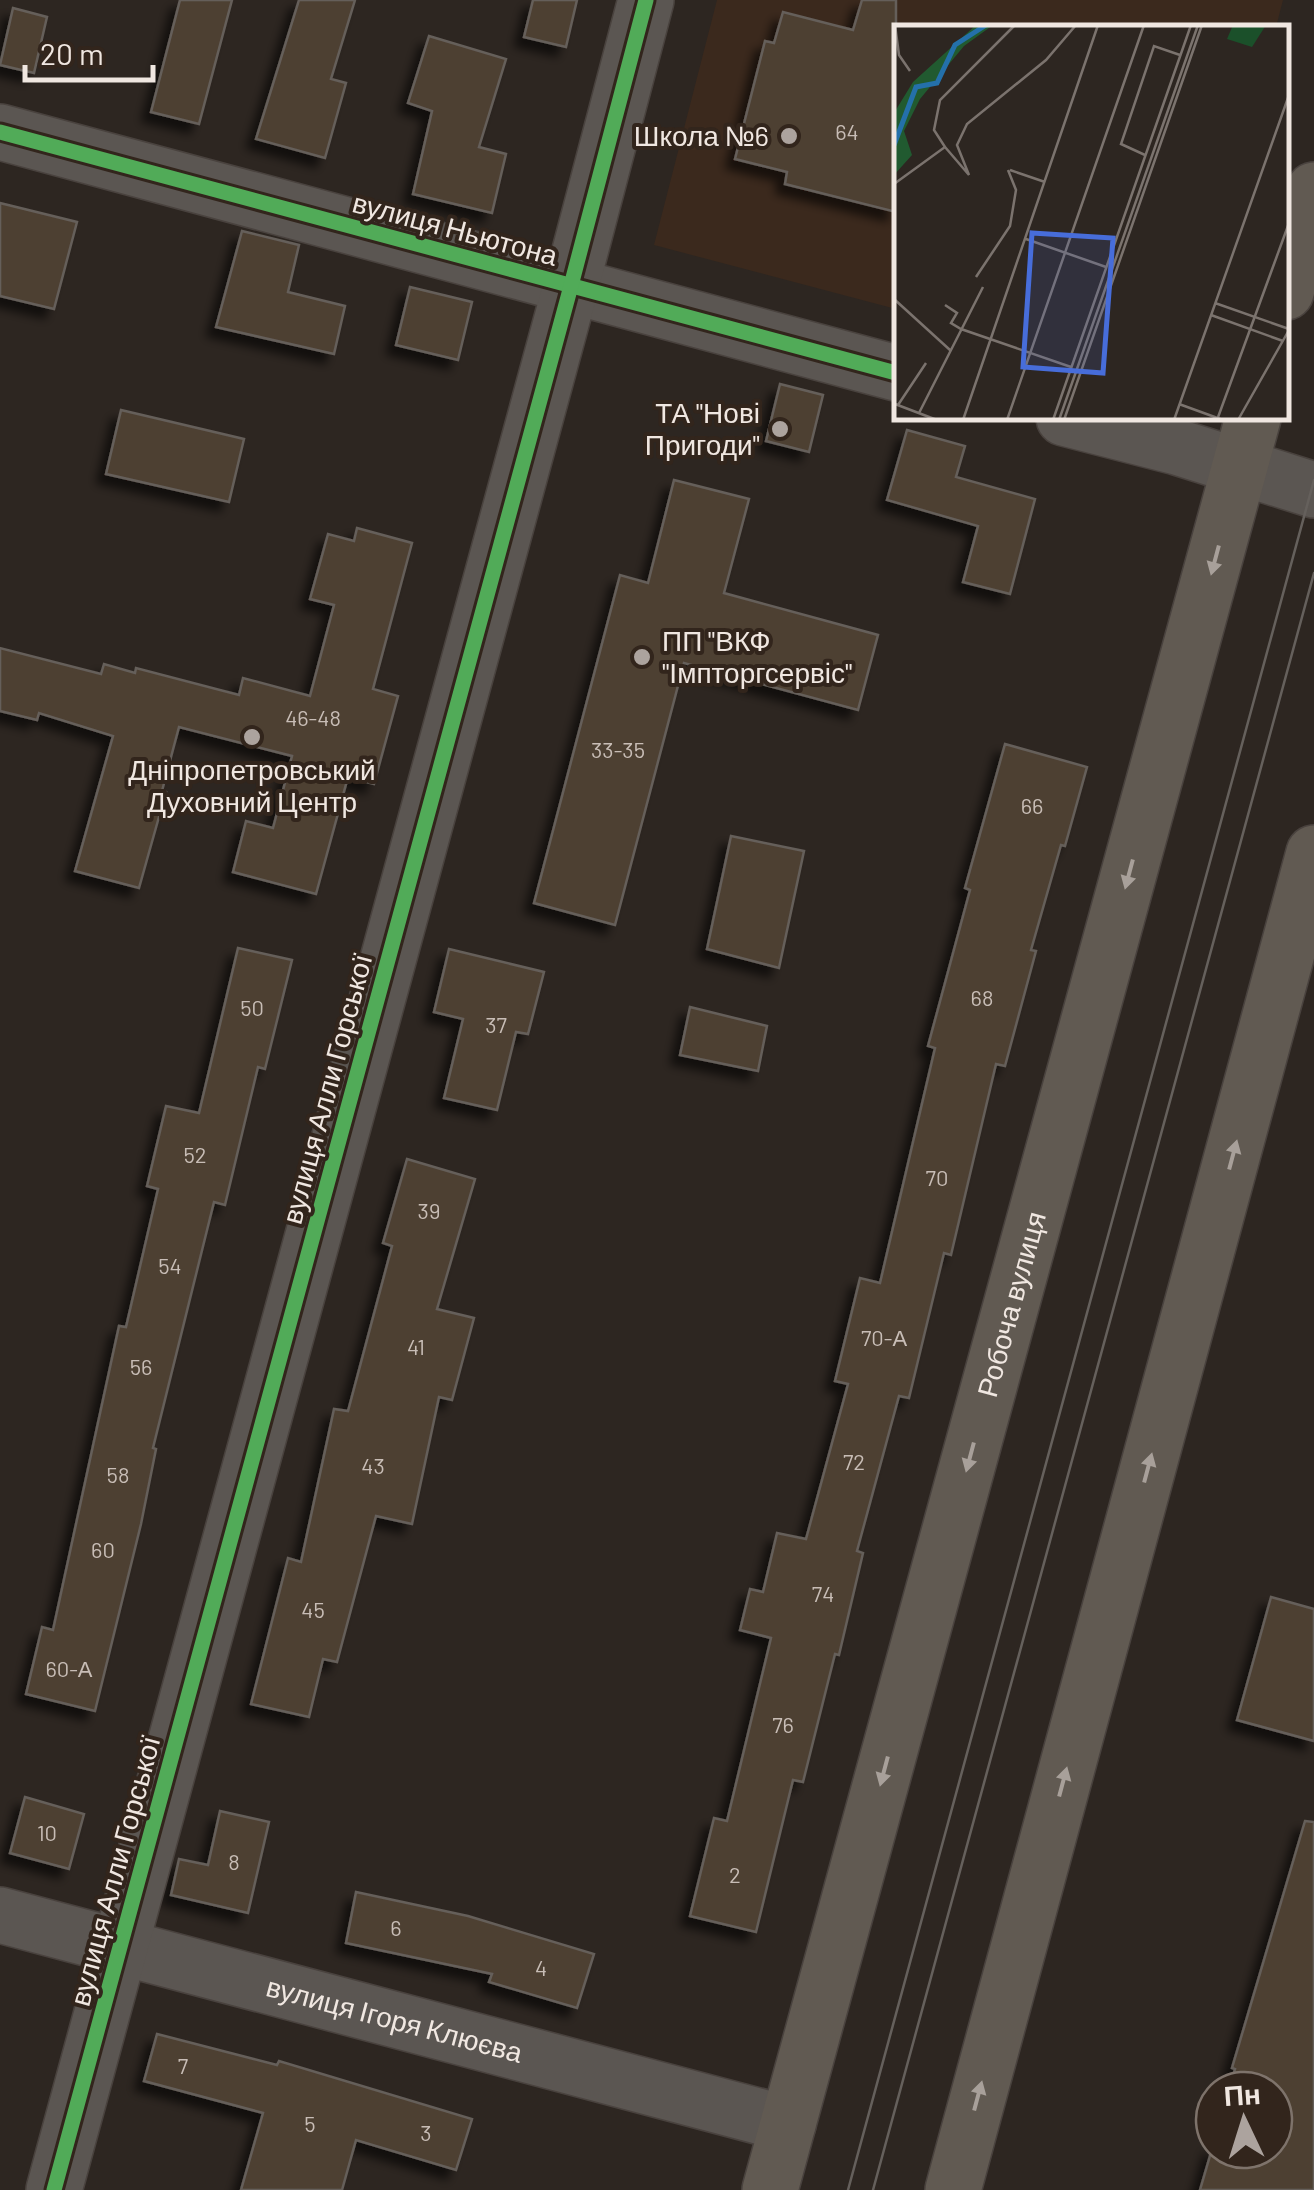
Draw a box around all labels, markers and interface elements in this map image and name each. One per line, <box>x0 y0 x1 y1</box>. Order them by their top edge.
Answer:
scale bar <box>25 20 152 82</box>
inset map <box>894 25 1289 420</box>
text: 20 m <box>40 35 104 71</box>
place label: Школа №6 <box>634 118 769 152</box>
house number: 64 <box>835 118 859 144</box>
marker: Школа №6 <box>778 125 800 147</box>
street label: вулиця Ньютона <box>349 184 562 272</box>
place label: ТА "Нові Пригоди" <box>645 395 760 461</box>
marker: ТА "Нові Пригоди" <box>769 418 791 440</box>
one-way arrow <box>1206 545 1222 576</box>
place label: ПП "ВКФ "Імпторгсервіс" <box>662 623 852 689</box>
marker: ПП "ВКФ "Імпторгсервіс" <box>631 646 653 668</box>
house number: 46-48 <box>285 704 341 730</box>
marker: Дніпропетровський Духовний Центр <box>241 726 263 748</box>
house number: 33-35 <box>591 736 645 762</box>
place label: Дніпропетровський Духовний Центр <box>128 752 376 818</box>
house number: 66 <box>1021 792 1043 818</box>
one-way arrow <box>1121 858 1137 889</box>
street label: вулиця Алли Горської <box>274 950 378 1227</box>
house number: 68 <box>971 984 993 1010</box>
house number: 50 <box>240 994 264 1020</box>
house number: 37 <box>485 1011 507 1037</box>
one-way arrow <box>1225 1139 1241 1170</box>
house number: 52 <box>183 1141 207 1167</box>
house number: 70 <box>926 1164 948 1190</box>
house number: 39 <box>418 1197 440 1223</box>
street label: Робоча вулиця <box>969 1208 1052 1401</box>
house number: 54 <box>158 1252 182 1278</box>
house number: 70-А <box>861 1324 907 1350</box>
house number: 41 <box>407 1333 425 1359</box>
house number: 56 <box>130 1353 152 1379</box>
one-way arrow <box>961 1442 977 1473</box>
house number: 72 <box>843 1448 865 1474</box>
house number: 43 <box>361 1452 385 1478</box>
one-way arrow <box>1140 1453 1156 1484</box>
house number: 58 <box>107 1461 129 1487</box>
house number: 60 <box>91 1536 115 1562</box>
house number: 74 <box>812 1580 834 1606</box>
house number: 45 <box>301 1596 325 1622</box>
house number: 60-А <box>45 1655 93 1681</box>
house number: 76 <box>772 1711 794 1737</box>
street label: вулиця Алли Горської <box>62 1732 166 2009</box>
one-way arrow <box>876 1756 892 1787</box>
one-way arrow <box>1056 1766 1071 1797</box>
house number: 10 <box>37 1819 57 1845</box>
house number: 8 <box>228 1848 240 1874</box>
house number: 2 <box>729 1861 741 1887</box>
house number: 6 <box>390 1914 402 1940</box>
house number: 4 <box>535 1954 547 1980</box>
street label: вулиця Ігоря Клюєва <box>263 1968 527 2069</box>
house number: 7 <box>178 2052 188 2078</box>
north arrow <box>1194 2070 1294 2170</box>
text: Пн <box>1223 2076 1262 2112</box>
one-way arrow <box>971 2080 987 2111</box>
house number: 5 <box>304 2110 316 2136</box>
house number: 3 <box>420 2119 432 2145</box>

